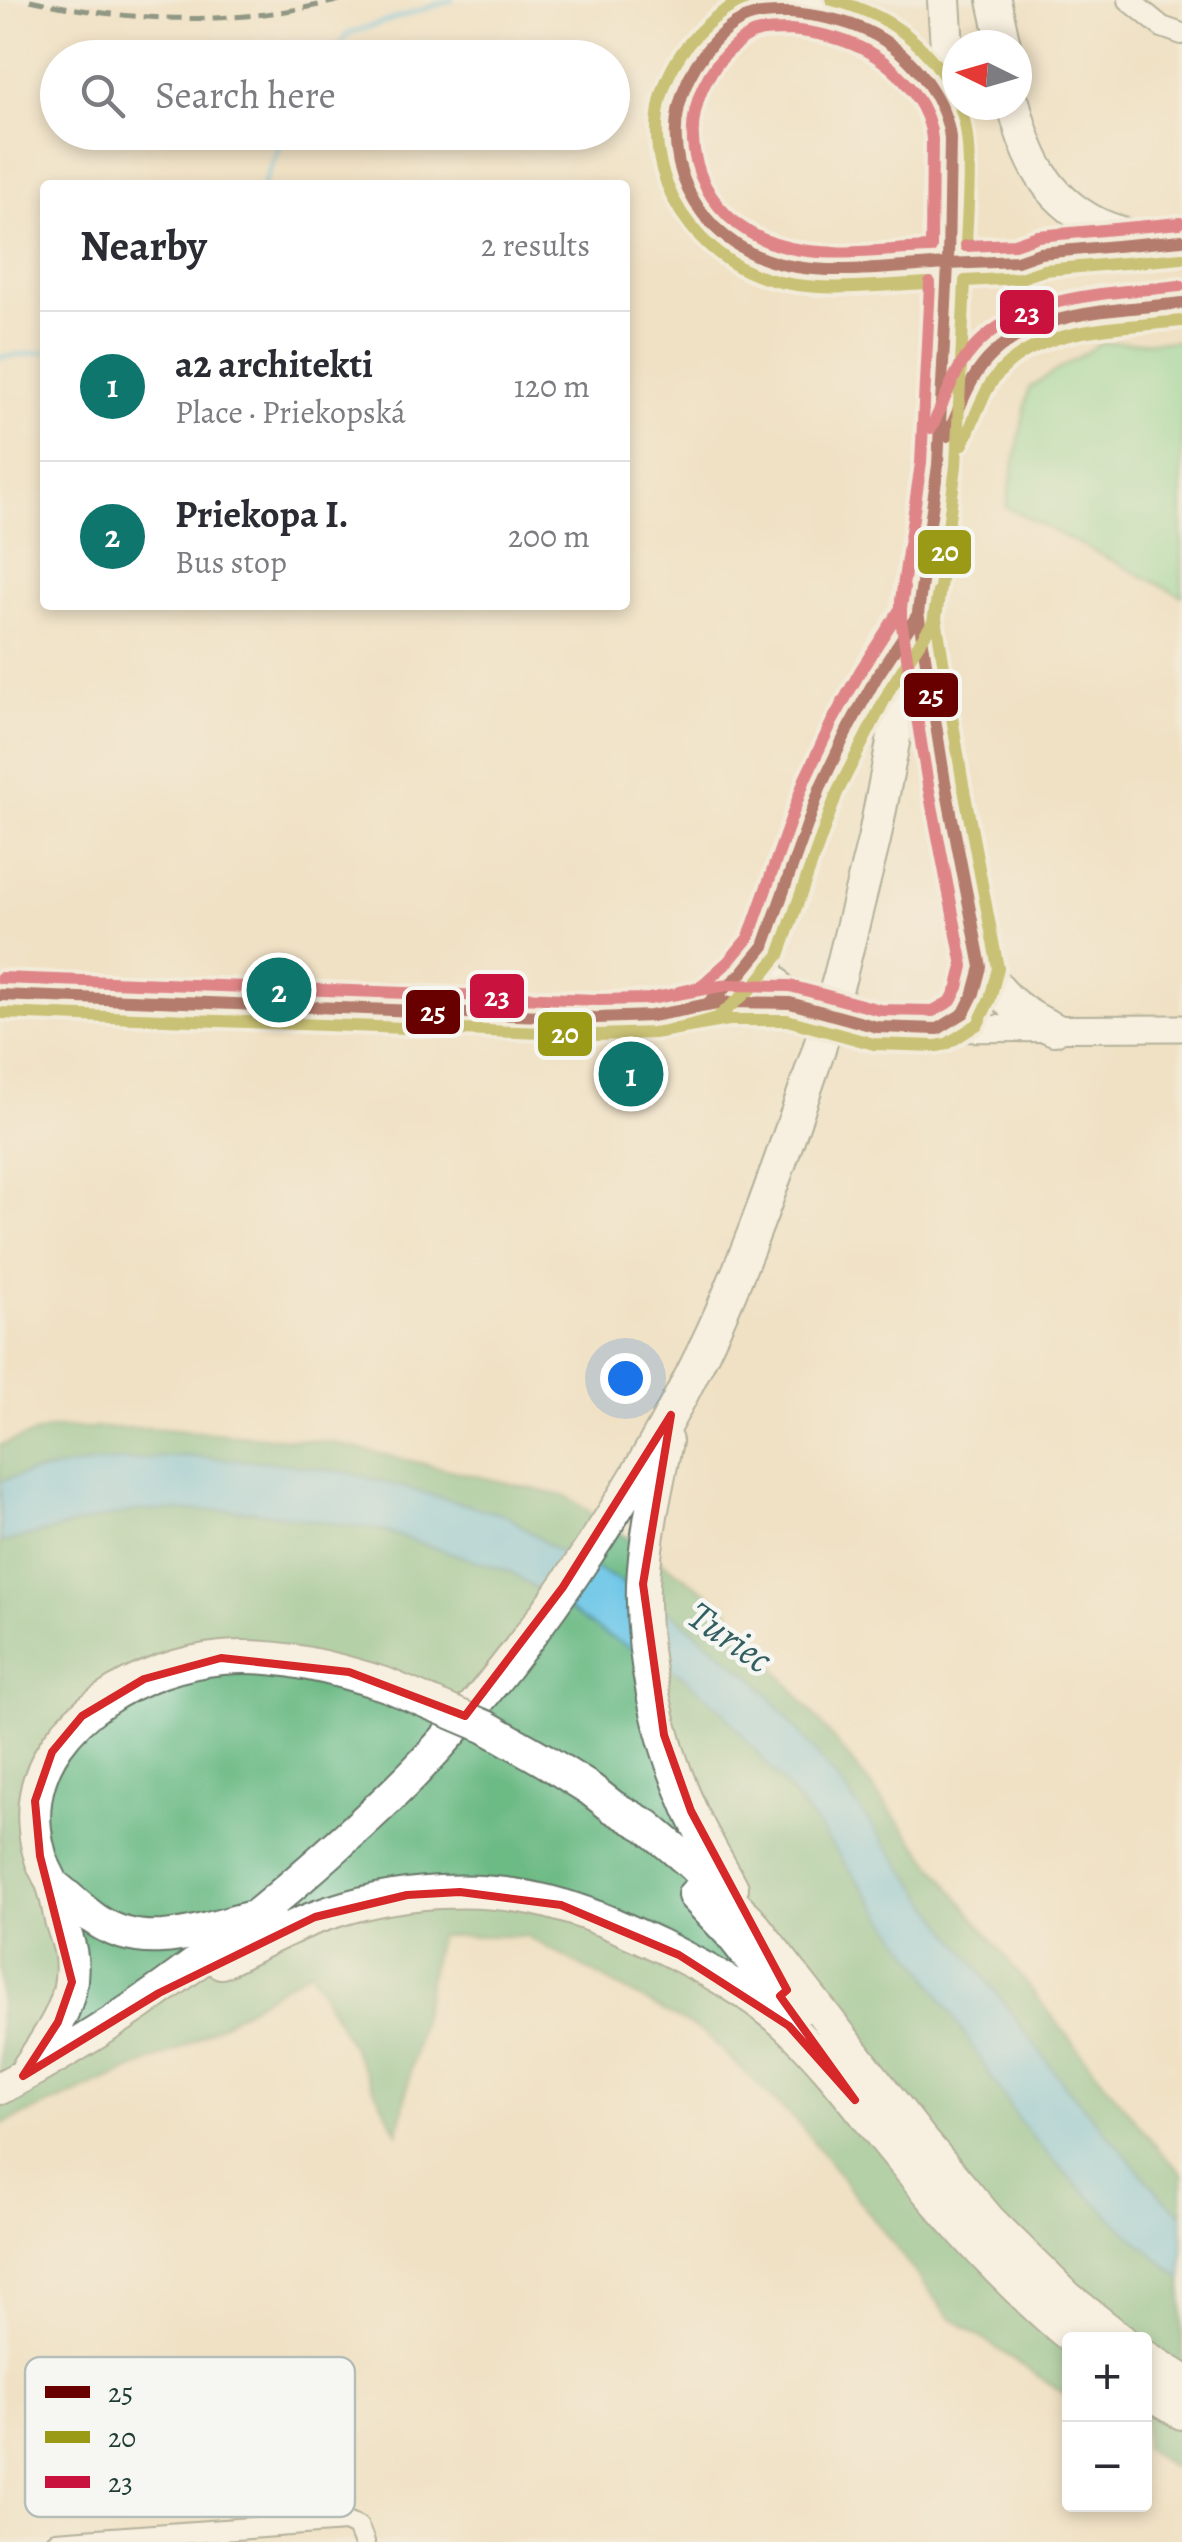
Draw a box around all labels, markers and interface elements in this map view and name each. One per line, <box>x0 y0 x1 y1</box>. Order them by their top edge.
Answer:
north arrow <box>942 30 1032 120</box>
search box <box>40 40 630 150</box>
icon: search <box>75 68 130 123</box>
text: Search here <box>155 69 336 121</box>
text: Nearby <box>80 217 207 274</box>
text: 2 results <box>481 223 590 267</box>
line badge: 23 <box>998 288 1056 336</box>
text: 23 <box>1014 294 1040 332</box>
text: a2 architekti <box>175 338 373 390</box>
text: 1 <box>107 364 118 408</box>
text: 120 m <box>514 364 590 408</box>
text: Place · Priekopská <box>175 390 406 434</box>
text: Priekopa I. <box>175 488 349 540</box>
text: 2 <box>105 514 120 558</box>
text: 200 m <box>508 514 590 558</box>
line badge: 20 <box>916 528 973 576</box>
text: 20 <box>931 533 959 571</box>
text: Bus stop <box>175 540 287 584</box>
line badge: 25 <box>902 671 960 719</box>
text: 25 <box>918 676 944 714</box>
pin: 2 <box>246 952 312 1028</box>
line badge: 23 <box>468 972 526 1020</box>
text: 23 <box>484 978 510 1016</box>
line badge: 25 <box>404 988 462 1036</box>
text: 25 <box>420 993 446 1031</box>
line badge: 20 <box>536 1010 594 1058</box>
text: 20 <box>551 1015 579 1053</box>
pin: 1 <box>598 1036 664 1112</box>
your location <box>600 1353 651 1404</box>
water label: Turiec <box>677 1588 784 1686</box>
map controls <box>1062 2332 1152 2512</box>
button: + <box>1062 2332 1152 2422</box>
legend <box>25 2357 355 2517</box>
text: 25 <box>108 2374 133 2412</box>
text: 20 <box>108 2419 136 2457</box>
button: − <box>1062 2422 1152 2512</box>
text: 23 <box>108 2464 133 2502</box>

